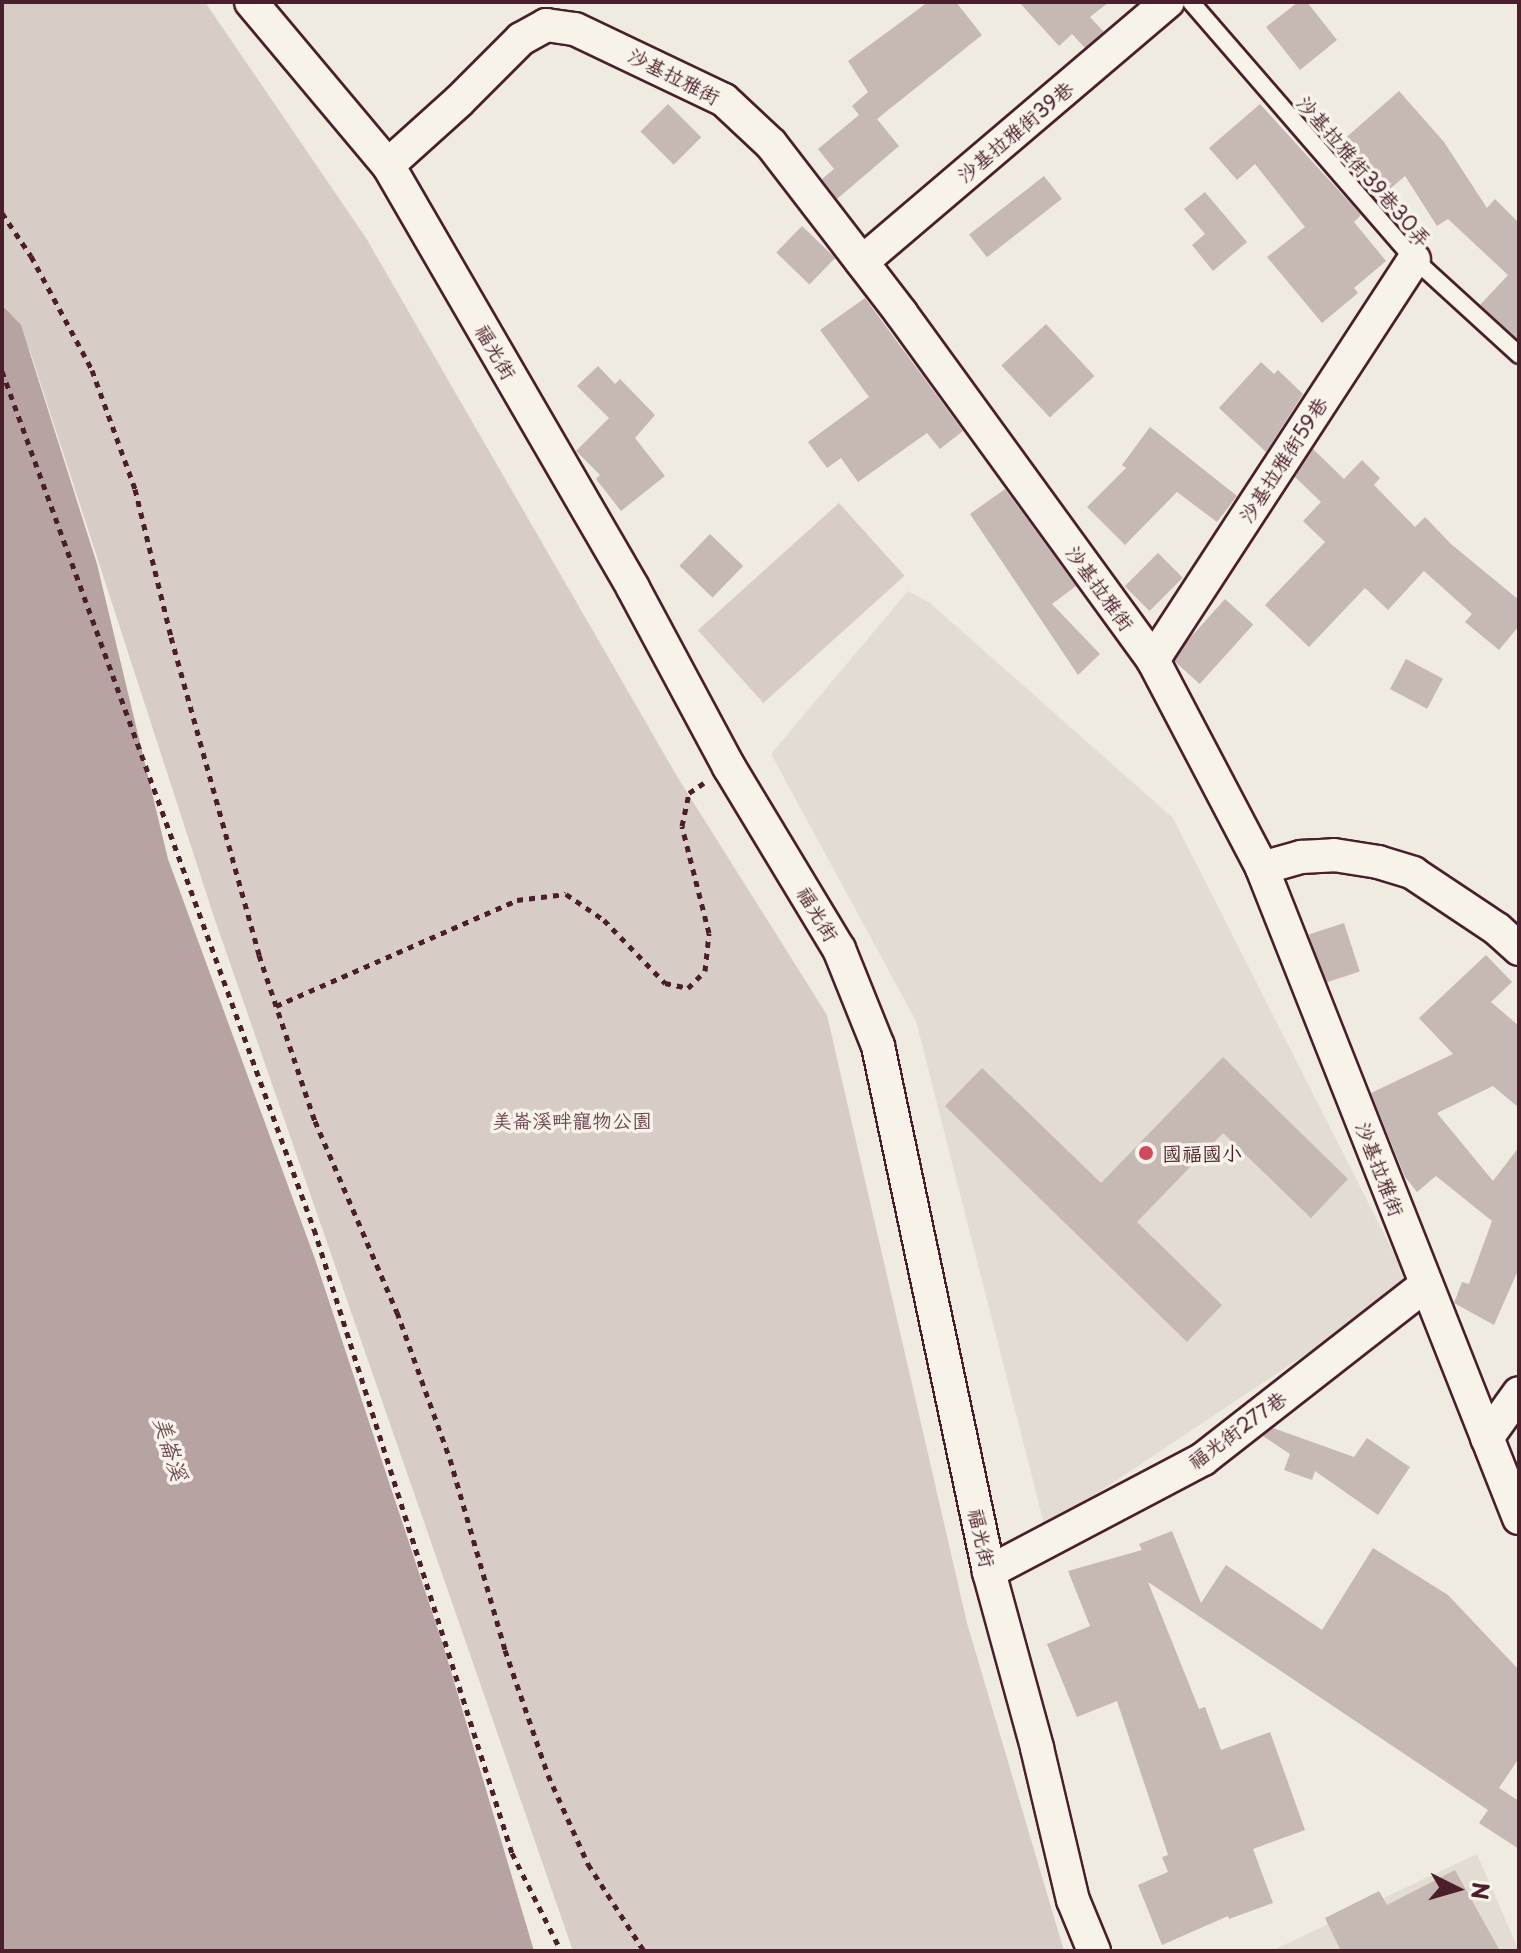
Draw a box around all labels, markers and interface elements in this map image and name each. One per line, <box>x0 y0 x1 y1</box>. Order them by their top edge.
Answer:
street label: 沙基拉雅街 <box>624 43 724 109</box>
street label: 沙基拉雅街39巷 <box>952 76 1078 188</box>
street label: 沙基拉雅街39巷30弄 <box>1292 91 1436 251</box>
street label: 福光街 <box>471 320 521 384</box>
street label: 沙基拉雅街59巷 <box>1233 393 1333 527</box>
street label: 沙基拉雅街 <box>1061 540 1139 636</box>
street label: 福光街 <box>792 882 844 946</box>
park label: 美崙溪畔寵物公園 <box>492 1108 652 1132</box>
street label: 沙基拉雅街 <box>1351 1118 1409 1220</box>
place label: 國福國小 <box>1162 1141 1242 1165</box>
marker: 國福國小 <box>1137 1144 1155 1162</box>
street label: 福光街277巷 <box>1183 1386 1291 1474</box>
water label: 美崙溪 <box>150 1413 194 1483</box>
street label: 福光街 <box>964 1506 1000 1570</box>
north arrow <box>1417 1849 1497 1929</box>
text: N <box>1464 1881 1499 1901</box>

